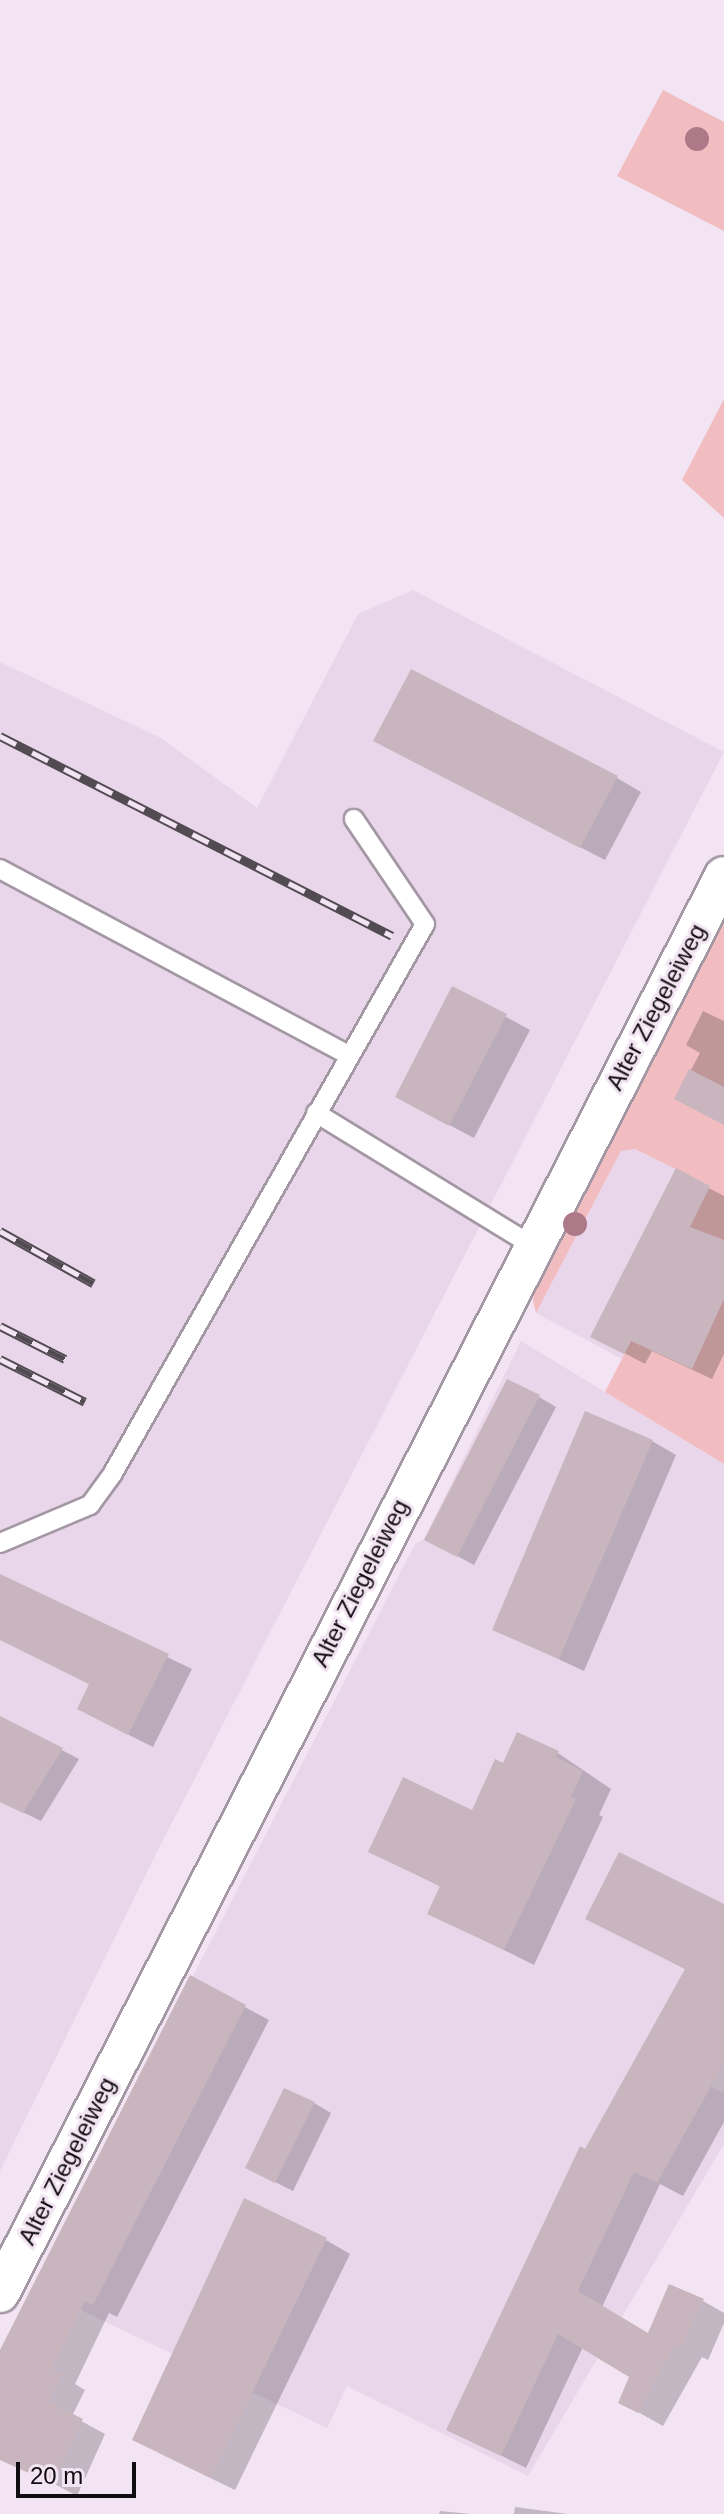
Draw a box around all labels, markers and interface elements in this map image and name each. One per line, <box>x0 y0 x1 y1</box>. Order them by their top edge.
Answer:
street label: Alter Ziegeleiweg <box>600 919 712 1095</box>
street label: Alter Ziegeleiweg <box>305 1494 415 1672</box>
street label: Alter Ziegeleiweg <box>12 2072 122 2250</box>
scale bar <box>20 2446 140 2496</box>
text: 20 m <box>30 2462 83 2489</box>

